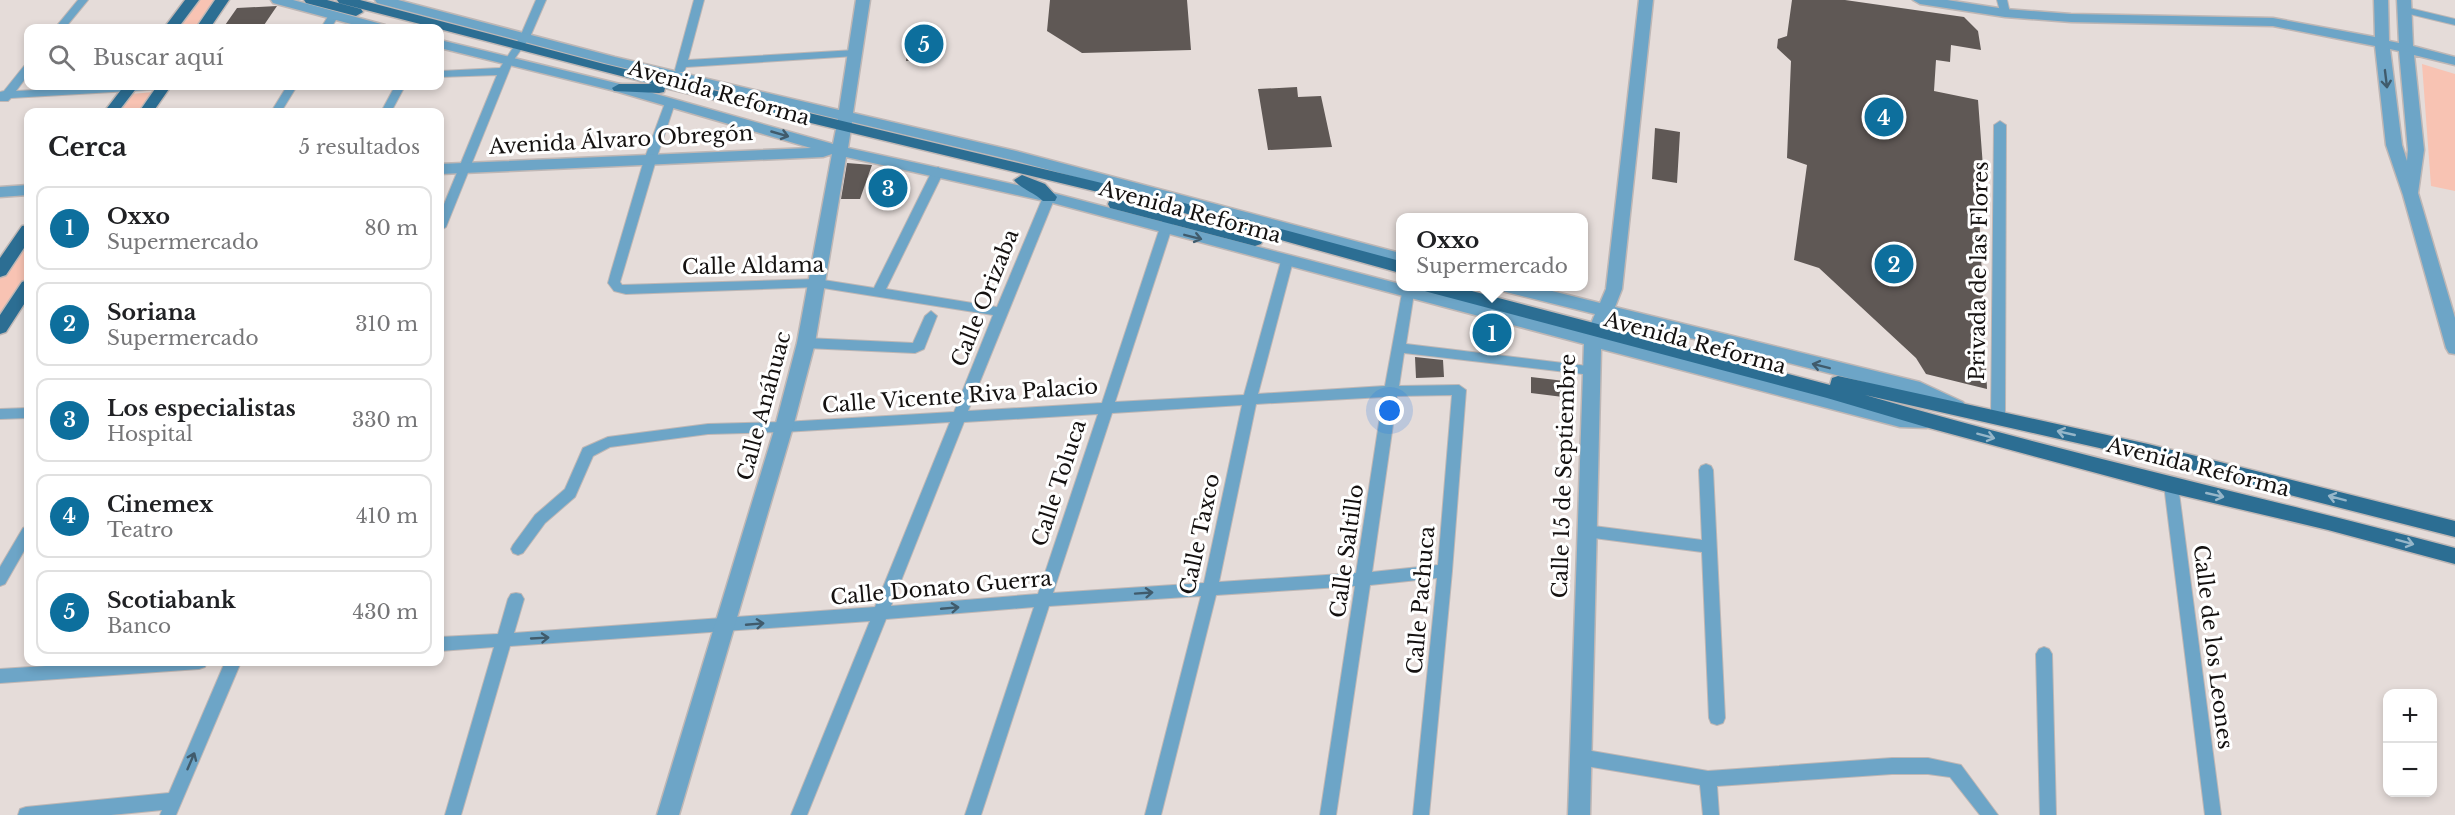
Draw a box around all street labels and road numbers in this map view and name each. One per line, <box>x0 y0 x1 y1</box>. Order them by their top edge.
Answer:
street label: Avenida Reforma <box>624 54 813 131</box>
street label: Avenida Álvaro Obregón <box>487 120 754 160</box>
street label: Privada de las Flores <box>1964 161 1994 381</box>
street label: Avenida Reforma <box>1095 175 1284 249</box>
street label: Calle Orizaba <box>946 225 1025 371</box>
street label: Calle Aldama <box>682 252 825 280</box>
street label: Avenida Reforma <box>1600 306 1789 380</box>
street label: Calle Anáhuac <box>732 329 796 483</box>
street label: Calle 15 de Septiembre <box>1547 353 1581 599</box>
street label: Calle Vicente Riva Palacio <box>821 373 1099 419</box>
street label: Calle Toluca <box>1026 416 1092 550</box>
street label: Avenida Reforma <box>2103 431 2292 502</box>
street label: Calle Taxco <box>1174 471 1226 597</box>
street label: Calle Saltillo <box>1325 483 1369 619</box>
street label: Calle Pachuca <box>1402 524 1440 675</box>
street label: Calle de los Leones <box>2188 543 2238 751</box>
street label: Calle Donato Guerra <box>829 565 1053 611</box>

